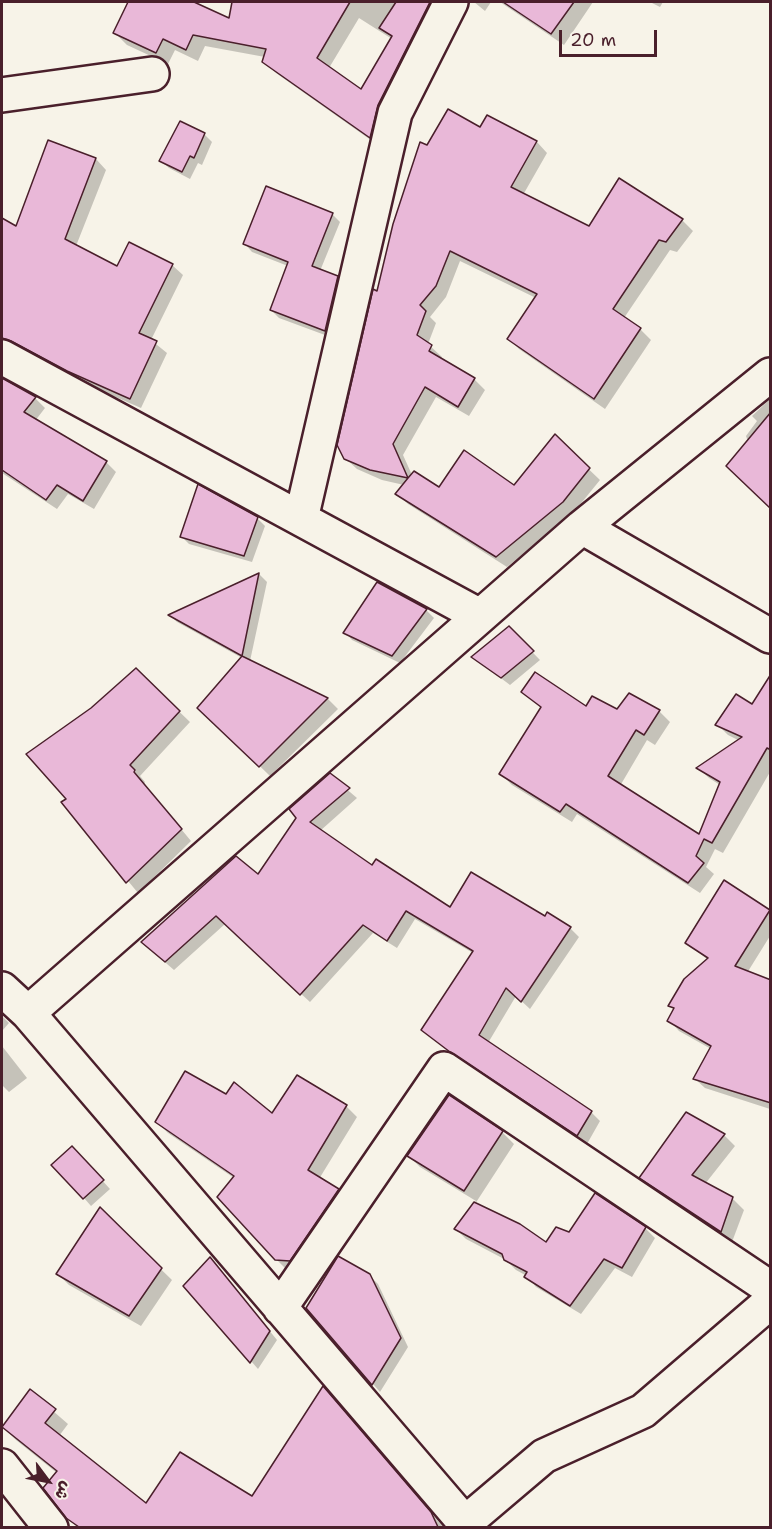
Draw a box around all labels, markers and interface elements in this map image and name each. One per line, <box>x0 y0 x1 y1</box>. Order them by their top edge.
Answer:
scale bar <box>562 18 660 56</box>
text: 20 m <box>570 28 616 52</box>
north arrow <box>18 1451 78 1511</box>
text: ش <box>50 1478 77 1504</box>

